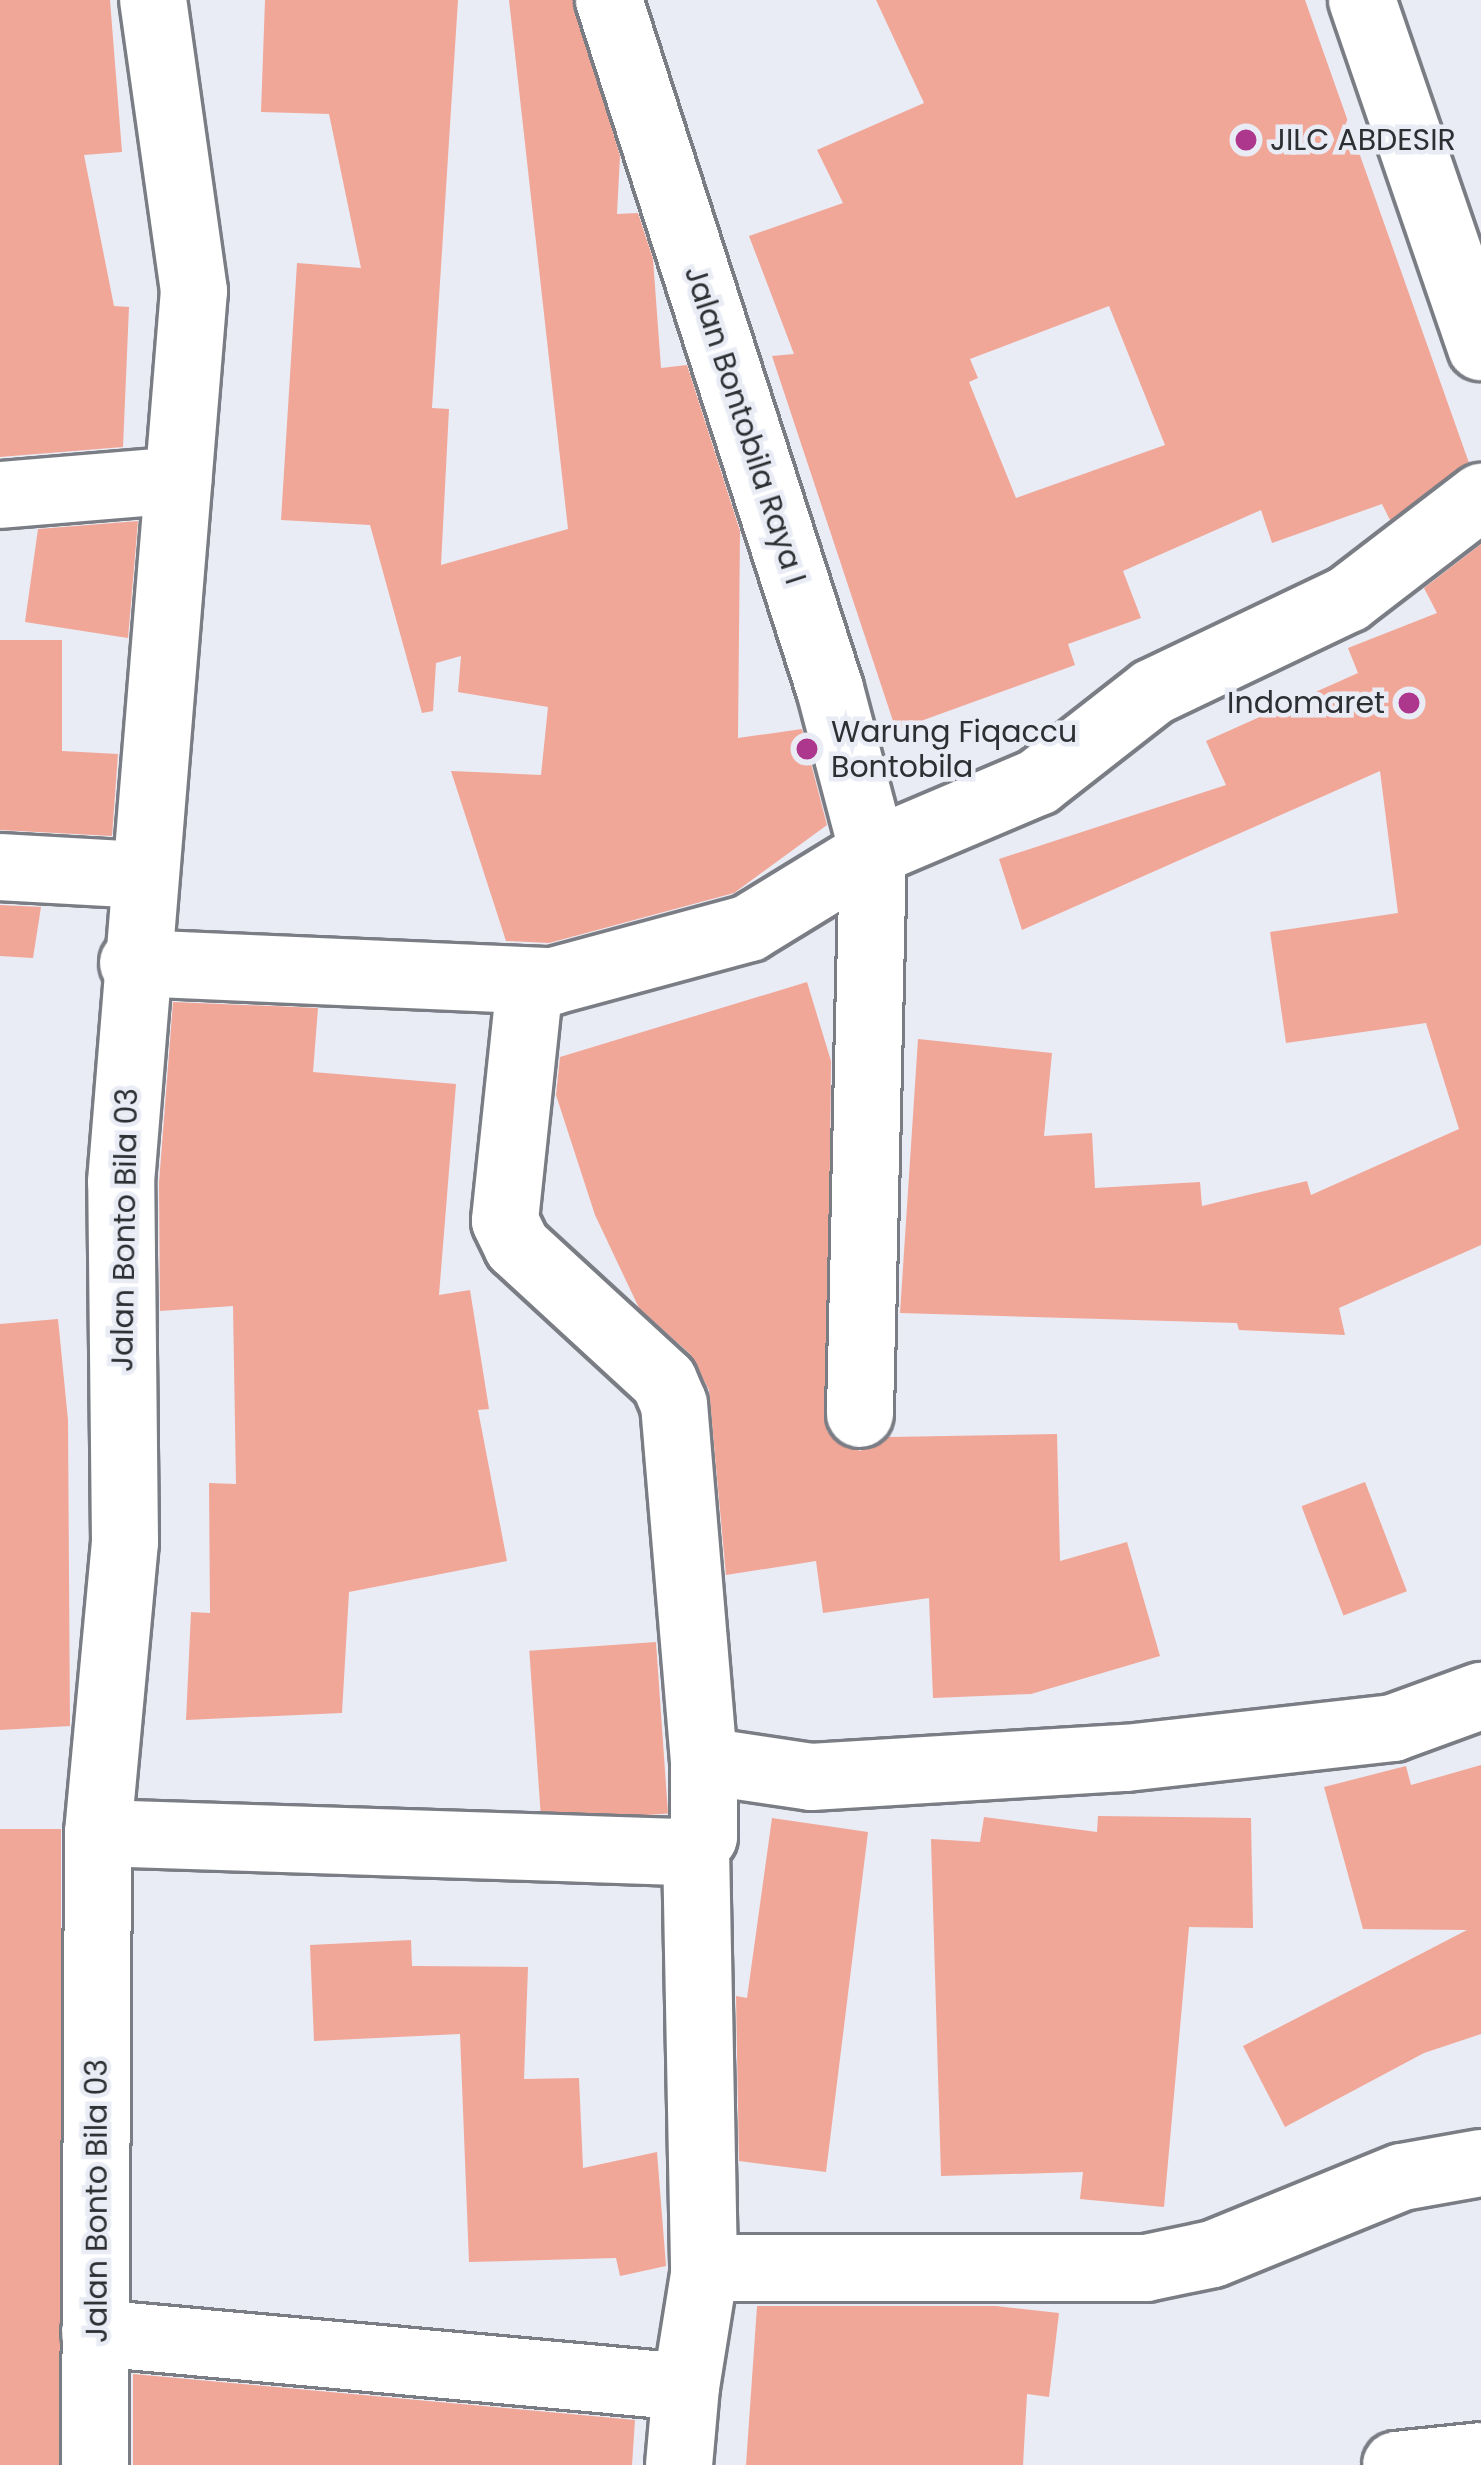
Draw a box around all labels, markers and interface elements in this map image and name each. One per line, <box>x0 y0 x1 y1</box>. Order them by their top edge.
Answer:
place label: JILC ABDESIR <box>1270 122 1456 158</box>
marker: JILC ABDESIR <box>1233 127 1259 153</box>
street label: Jalan Bontobila Raya I <box>677 261 813 589</box>
place label: Indomaret <box>1227 685 1385 721</box>
marker: Indomaret <box>1396 690 1422 716</box>
place label: Warung Fiqaccu Bontobila <box>831 714 1077 784</box>
marker: Warung Fiqaccu Bontobila <box>794 736 820 762</box>
street label: Jalan Bonto Bila 03 <box>105 1088 145 1372</box>
street label: Jalan Bonto Bila 03 <box>79 2059 115 2343</box>

